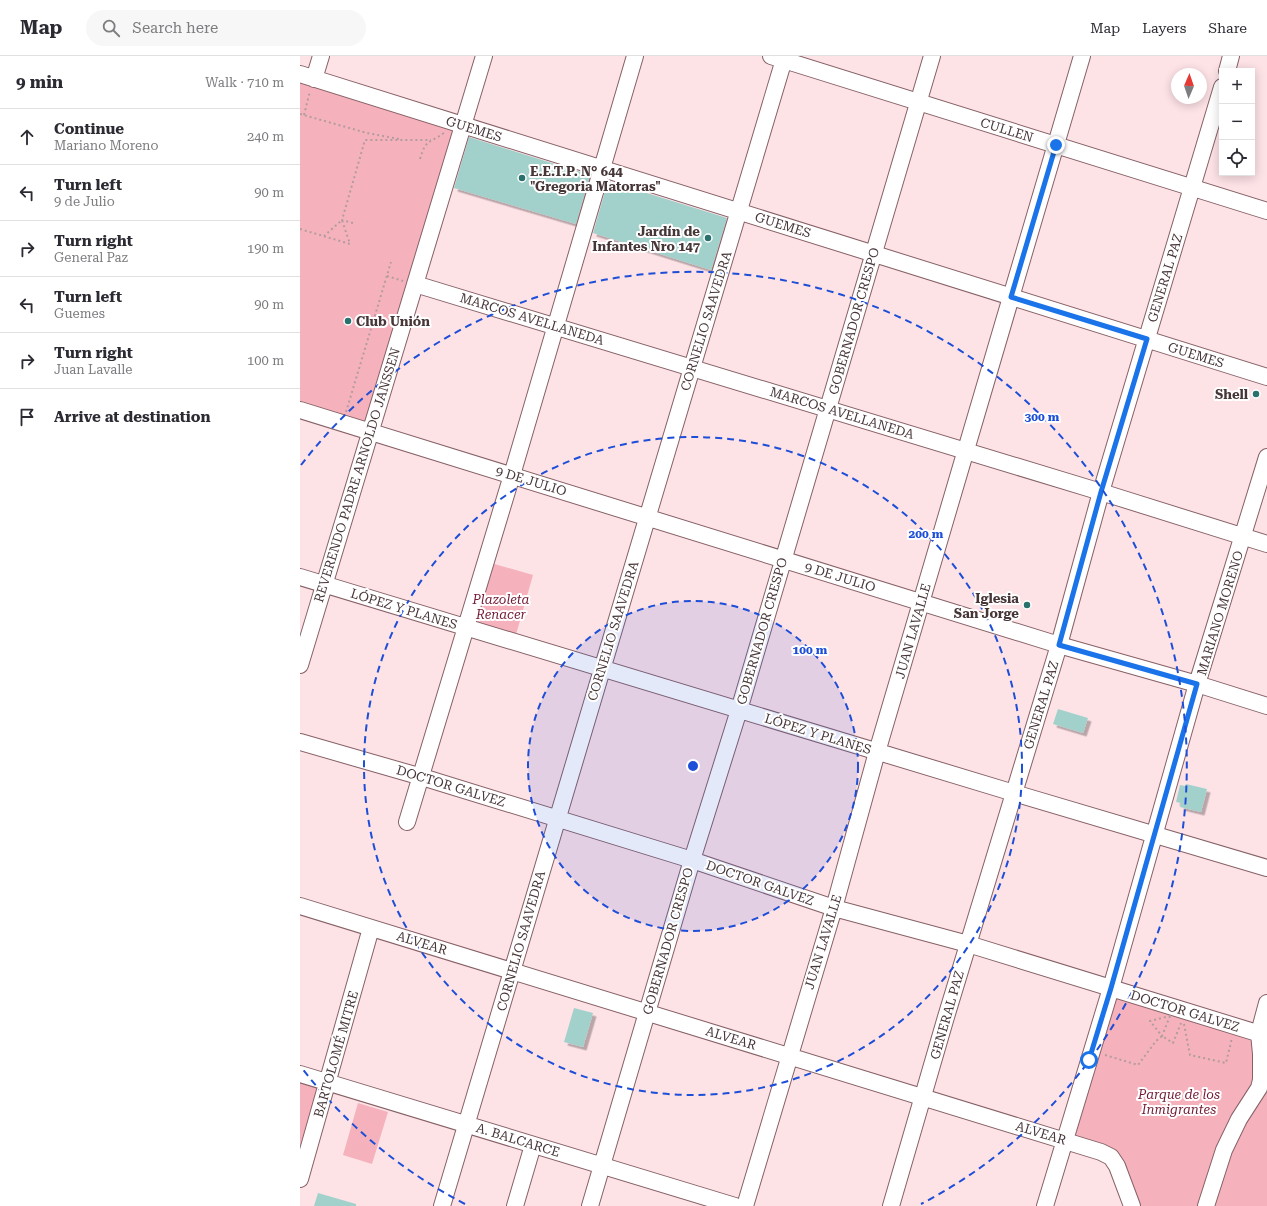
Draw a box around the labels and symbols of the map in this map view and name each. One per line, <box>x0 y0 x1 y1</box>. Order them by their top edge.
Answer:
north arrow <box>1171 68 1207 104</box>
street label: GUEMES <box>444 113 504 145</box>
street label: CULLEN <box>979 115 1035 145</box>
route end <box>1047 136 1065 154</box>
place label: E.E.T.P. N° 644 "Gregoria Matorras" <box>530 164 661 194</box>
marker: E.E.T.P. N° 644 "Gregoria Matorras" <box>517 173 527 183</box>
street label: GUEMES <box>753 209 813 241</box>
place label: Jardín de Infantes Nro 147 <box>592 224 700 254</box>
street label: GENERAL PAZ <box>1144 232 1186 324</box>
marker: Jardín de Infantes Nro 147 <box>703 233 713 243</box>
street label: GOBERNADOR CRESPO <box>826 246 882 396</box>
street label: CORNELIO SAAVEDRA <box>678 249 734 393</box>
street label: MARCOS AVELLANEDA <box>458 290 606 348</box>
place label: Club Unión <box>356 314 430 329</box>
marker: Club Unión <box>343 316 353 326</box>
street label: GUEMES <box>1166 339 1226 371</box>
street label: REVERENDO PADRE ARNOLDO JANSSEN <box>311 346 403 604</box>
street label: MARCOS AVELLANEDA <box>768 384 916 442</box>
place label: Shell <box>1215 387 1249 402</box>
marker: Shell <box>1251 389 1261 399</box>
text: 300 m <box>1025 410 1060 424</box>
street label: 9 DE JULIO <box>494 463 568 499</box>
text: 200 m <box>909 527 944 541</box>
street label: MARIANO MORENO <box>1194 549 1246 677</box>
street label: GOBERNADOR CRESPO <box>734 556 790 706</box>
street label: CORNELIO SAAVEDRA <box>585 559 641 703</box>
street label: 9 DE JULIO <box>803 559 877 595</box>
street label: JUAN LAVALLE <box>892 582 934 680</box>
street label: LÓPEZ Y PLANES <box>349 585 459 632</box>
place label: Iglesia San Jorge <box>954 591 1019 621</box>
park label: Plazoleta Renacer <box>472 592 530 622</box>
marker: Iglesia San Jorge <box>1022 600 1032 610</box>
text: 100 m <box>793 643 828 657</box>
street label: GENERAL PAZ <box>1020 659 1062 751</box>
street label: LÓPEZ Y PLANES <box>763 710 873 757</box>
centre of rings <box>686 759 700 773</box>
street label: DOCTOR GALVEZ <box>395 762 507 810</box>
street label: DOCTOR GALVEZ <box>704 858 816 908</box>
street label: GOBERNADOR CRESPO <box>640 866 696 1016</box>
street label: CORNELIO SAAVEDRA <box>494 869 548 1013</box>
street label: JUAN LAVALLE <box>801 893 845 991</box>
street label: ALVEAR <box>395 928 449 958</box>
street label: GENERAL PAZ <box>927 969 967 1061</box>
street label: DOCTOR GALVEZ <box>1129 987 1241 1035</box>
street label: BARTOLOMÉ MITRE <box>310 989 361 1119</box>
street label: ALVEAR <box>704 1023 758 1053</box>
route start <box>1080 1051 1098 1069</box>
park label: Parque de los Inmigrantes <box>1137 1087 1220 1117</box>
street label: ALVEAR <box>1014 1118 1068 1148</box>
street label: A. BALCARCE <box>474 1120 562 1160</box>

